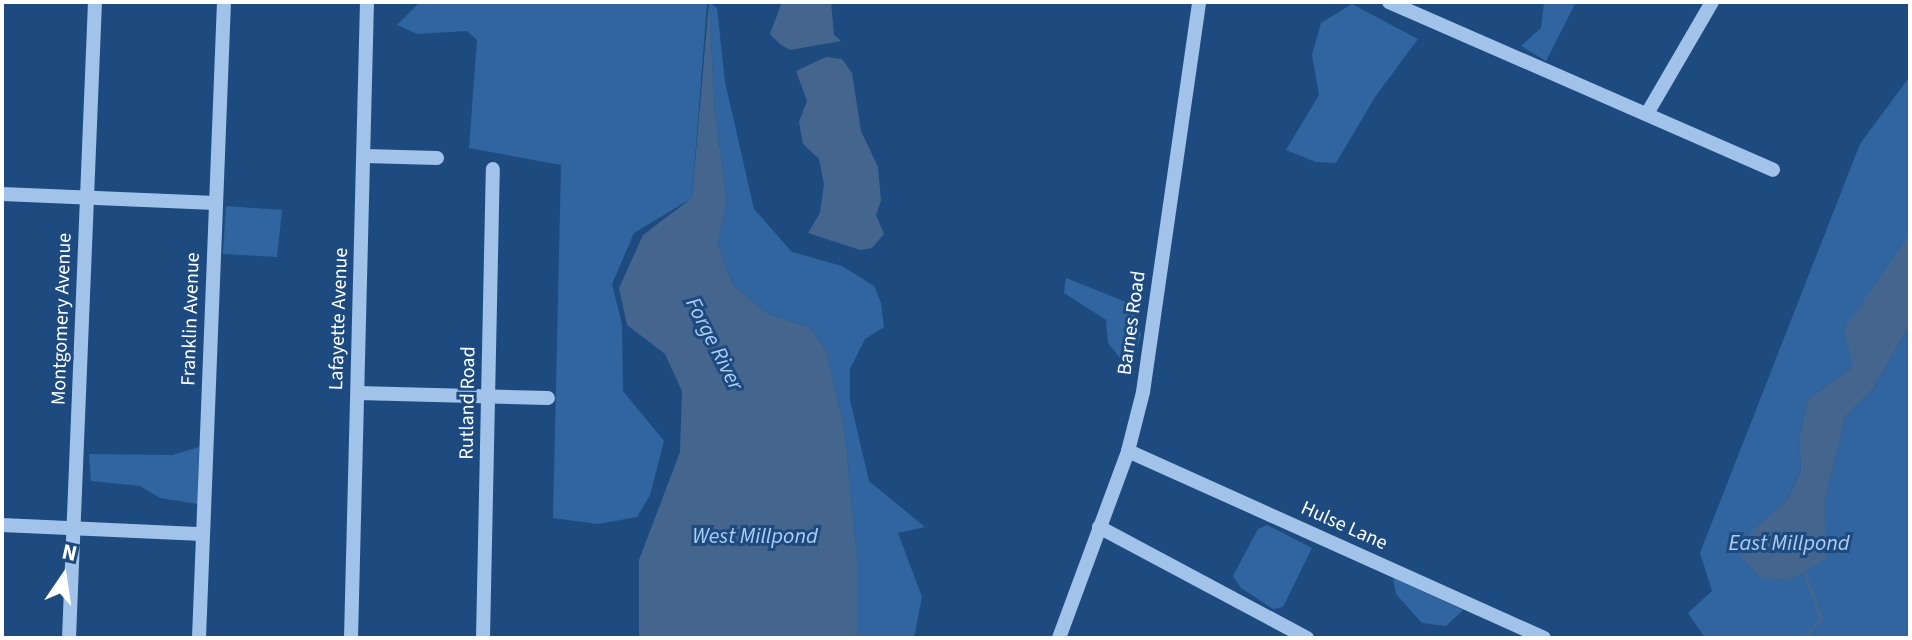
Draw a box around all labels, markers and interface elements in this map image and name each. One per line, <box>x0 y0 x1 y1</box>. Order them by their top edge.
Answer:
street label: Montgomery Avenue <box>47 232 77 406</box>
street label: Lafayette Avenue <box>325 247 353 391</box>
street label: Franklin Avenue <box>177 252 205 386</box>
street label: Barnes Road <box>1113 269 1151 377</box>
water label: Forge River <box>679 293 749 395</box>
street label: Rutland Road <box>455 346 481 460</box>
street label: Hulse Lane <box>1297 496 1391 556</box>
water label: West Millpond <box>692 524 818 550</box>
water label: East Millpond <box>1728 531 1850 557</box>
text: N <box>59 535 80 570</box>
north arrow <box>24 536 104 616</box>

